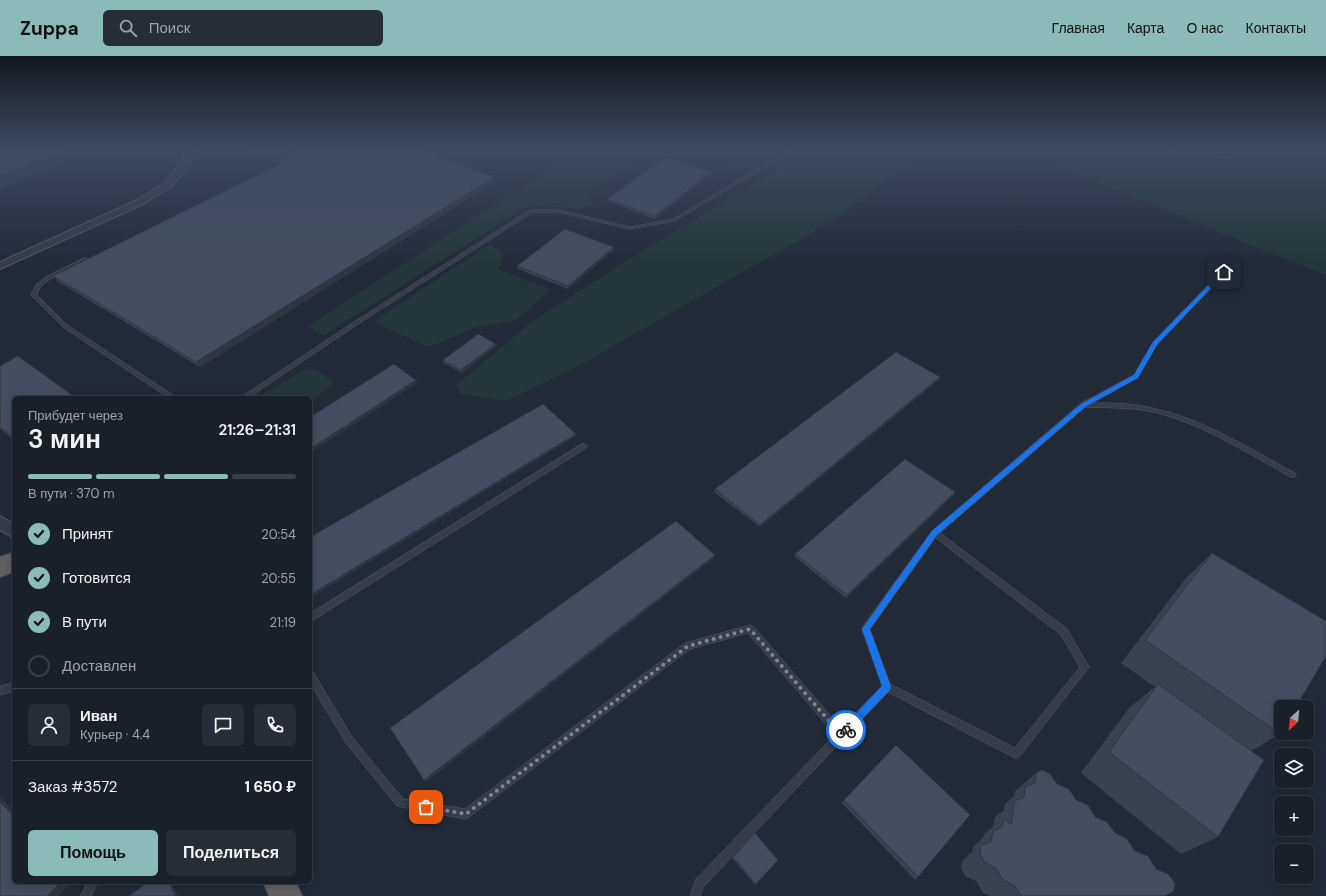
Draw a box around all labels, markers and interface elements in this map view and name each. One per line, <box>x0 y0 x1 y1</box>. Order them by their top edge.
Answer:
search box <box>103 10 383 46</box>
text: Zuppa <box>20 16 79 41</box>
icon: search <box>117 17 139 39</box>
text: Поиск <box>149 18 190 38</box>
text: Главная <box>1052 19 1105 37</box>
text: Карта <box>1127 19 1164 37</box>
text: О нас <box>1186 19 1224 37</box>
text: Контакты <box>1246 19 1306 37</box>
pin <box>1207 255 1241 289</box>
icon: home <box>1213 261 1235 283</box>
text: Прибудет через <box>28 407 123 424</box>
text: 21:26–21:31 <box>219 420 296 440</box>
text: 3 мин <box>28 422 101 456</box>
text: В пути · 370 m <box>28 485 115 502</box>
icon: check <box>28 523 50 545</box>
text: Принят <box>62 524 113 544</box>
text: 20:54 <box>261 526 296 543</box>
icon: check <box>28 567 50 589</box>
text: Готовится <box>62 568 131 588</box>
text: 20:55 <box>261 570 296 587</box>
icon: check <box>28 611 50 633</box>
text: В пути <box>62 612 107 632</box>
text: 21:19 <box>270 614 296 631</box>
text: Доставлен <box>62 656 136 676</box>
north arrow <box>1274 700 1314 740</box>
map controls <box>1274 700 1314 884</box>
button: person <box>28 704 70 746</box>
button: chat <box>202 704 244 746</box>
button: phone <box>254 704 296 746</box>
text: Иван <box>80 706 117 726</box>
courier <box>826 710 866 750</box>
icon: bike <box>835 719 857 741</box>
text: Курьер · 4.4 <box>80 726 150 743</box>
button: layers <box>1274 748 1314 788</box>
text: Заказ #3572 <box>28 777 117 797</box>
text: 1 650 ₽ <box>245 777 296 797</box>
pin <box>409 790 443 824</box>
icon: bag <box>415 796 437 818</box>
button: + <box>1274 796 1314 836</box>
button: Помощь <box>28 830 158 876</box>
button: Поделиться <box>166 830 296 876</box>
button: − <box>1274 844 1314 884</box>

